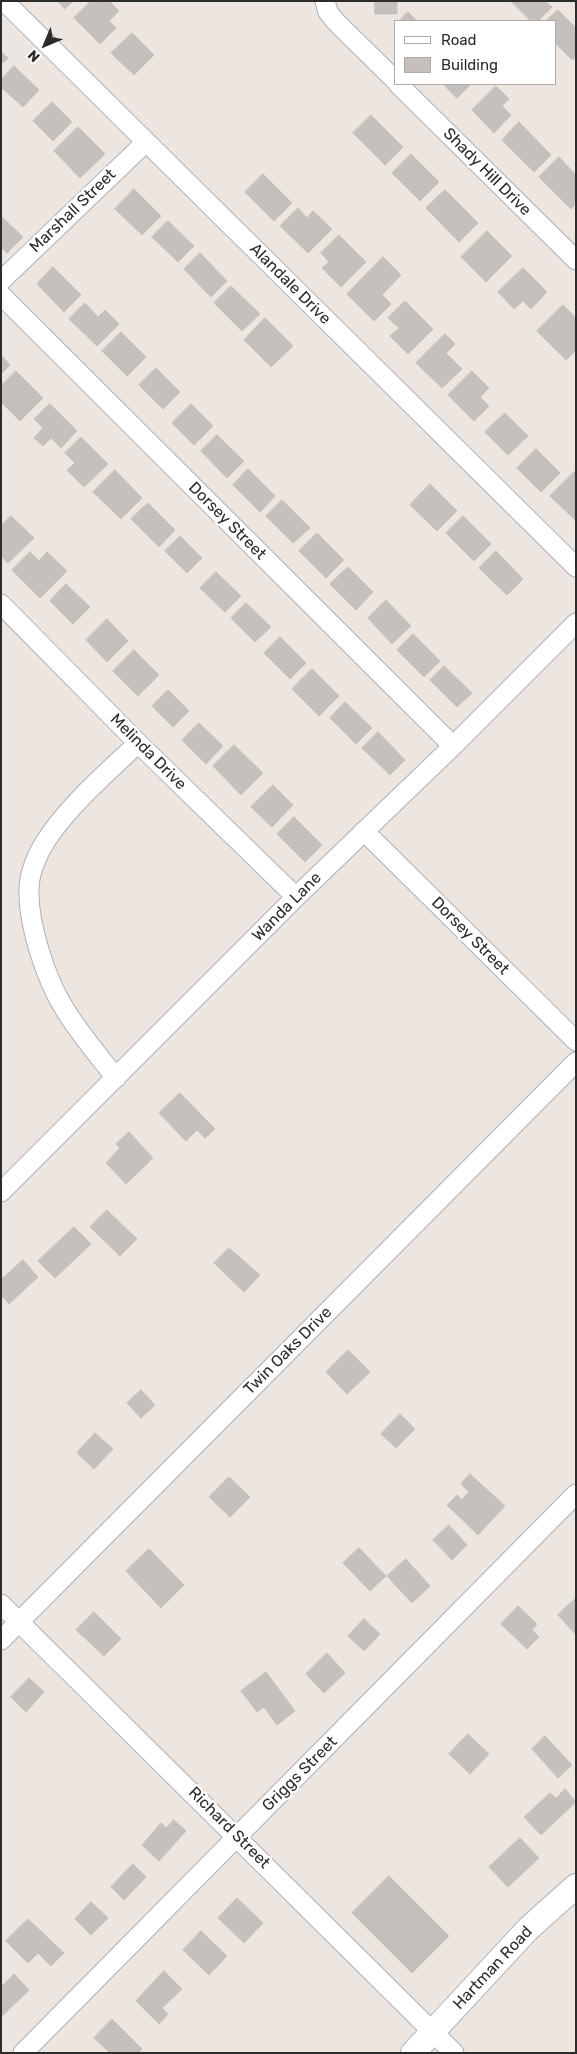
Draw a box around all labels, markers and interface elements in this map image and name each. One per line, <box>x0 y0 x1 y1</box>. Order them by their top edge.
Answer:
north arrow <box>20 20 70 70</box>
legend <box>394 20 557 85</box>
text: Road <box>441 31 477 49</box>
text: N <box>24 46 44 66</box>
text: Building <box>441 56 498 74</box>
street label: Shady Hill Drive <box>439 124 535 220</box>
street label: Marshall Street <box>26 165 120 257</box>
street label: Alandale Drive <box>245 239 335 329</box>
street label: Dorsey Street <box>184 478 270 564</box>
street label: Melinda Drive <box>106 710 190 794</box>
street label: Wanda Lane <box>248 868 326 946</box>
street label: Dorsey Street <box>427 893 513 979</box>
street label: Twin Oaks Drive <box>240 1303 336 1399</box>
street label: Griggs Street <box>258 1732 342 1816</box>
street label: Richard Street <box>184 1783 274 1873</box>
street label: Hartman Road <box>449 1922 537 2014</box>

